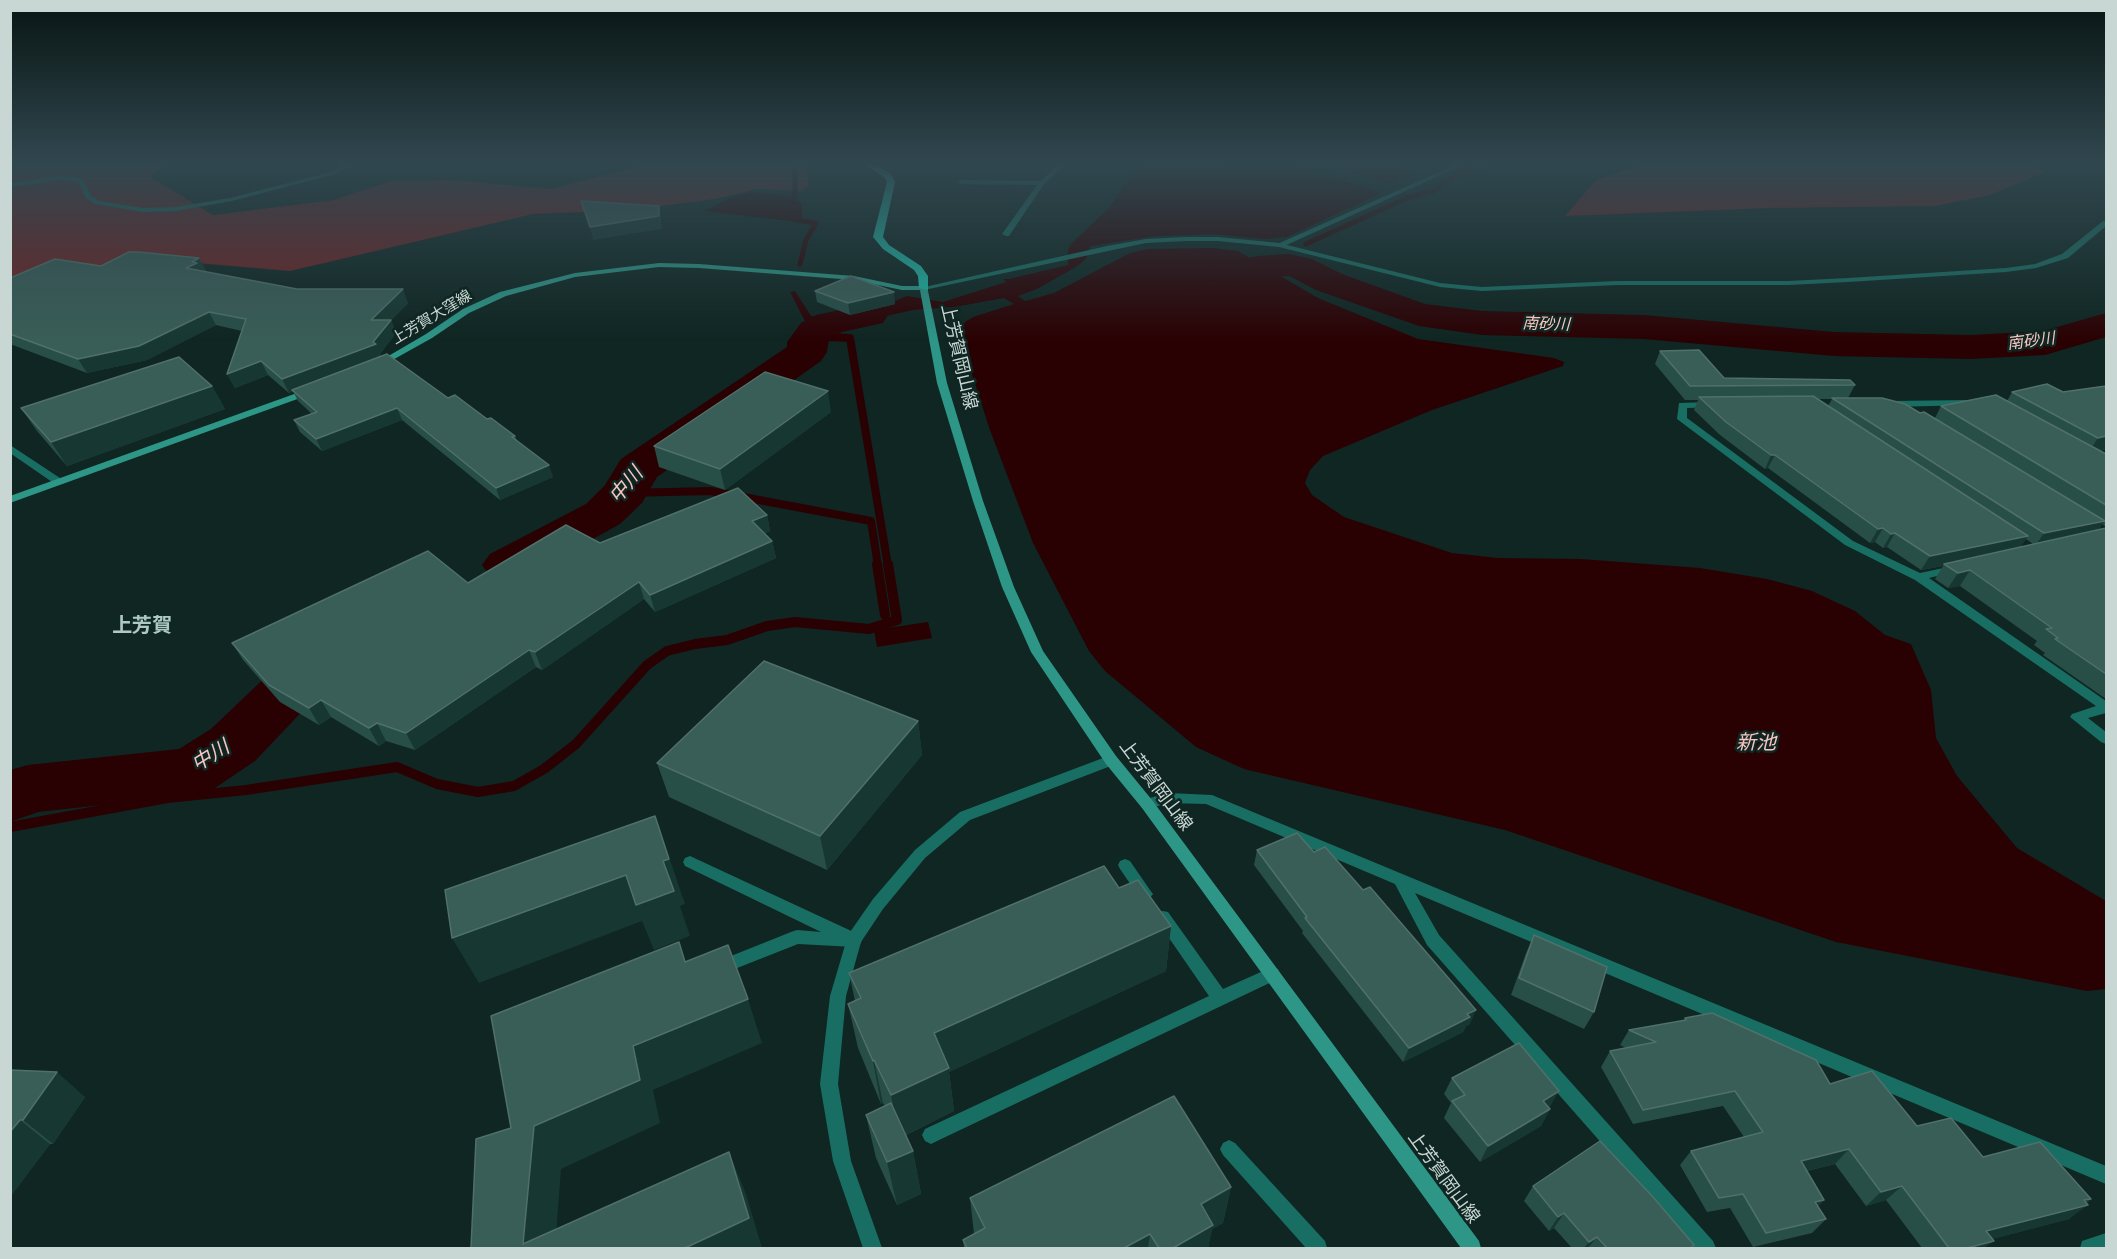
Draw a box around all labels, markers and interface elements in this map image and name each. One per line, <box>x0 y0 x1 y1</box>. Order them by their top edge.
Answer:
street label: 上芳賀大窪線 <box>389 287 475 349</box>
street label: 上芳賀岡山線 <box>935 302 981 412</box>
water label: 南砂川 <box>1522 315 1570 335</box>
water label: 南砂川 <box>2006 330 2056 354</box>
water label: 中川 <box>605 463 649 509</box>
district label: 上芳賀 <box>112 615 172 639</box>
water label: 新池 <box>1736 732 1776 756</box>
water label: 中川 <box>188 736 234 778</box>
street label: 上芳賀岡山線 <box>1114 736 1196 836</box>
street label: 上芳賀岡山線 <box>1403 1128 1483 1228</box>

